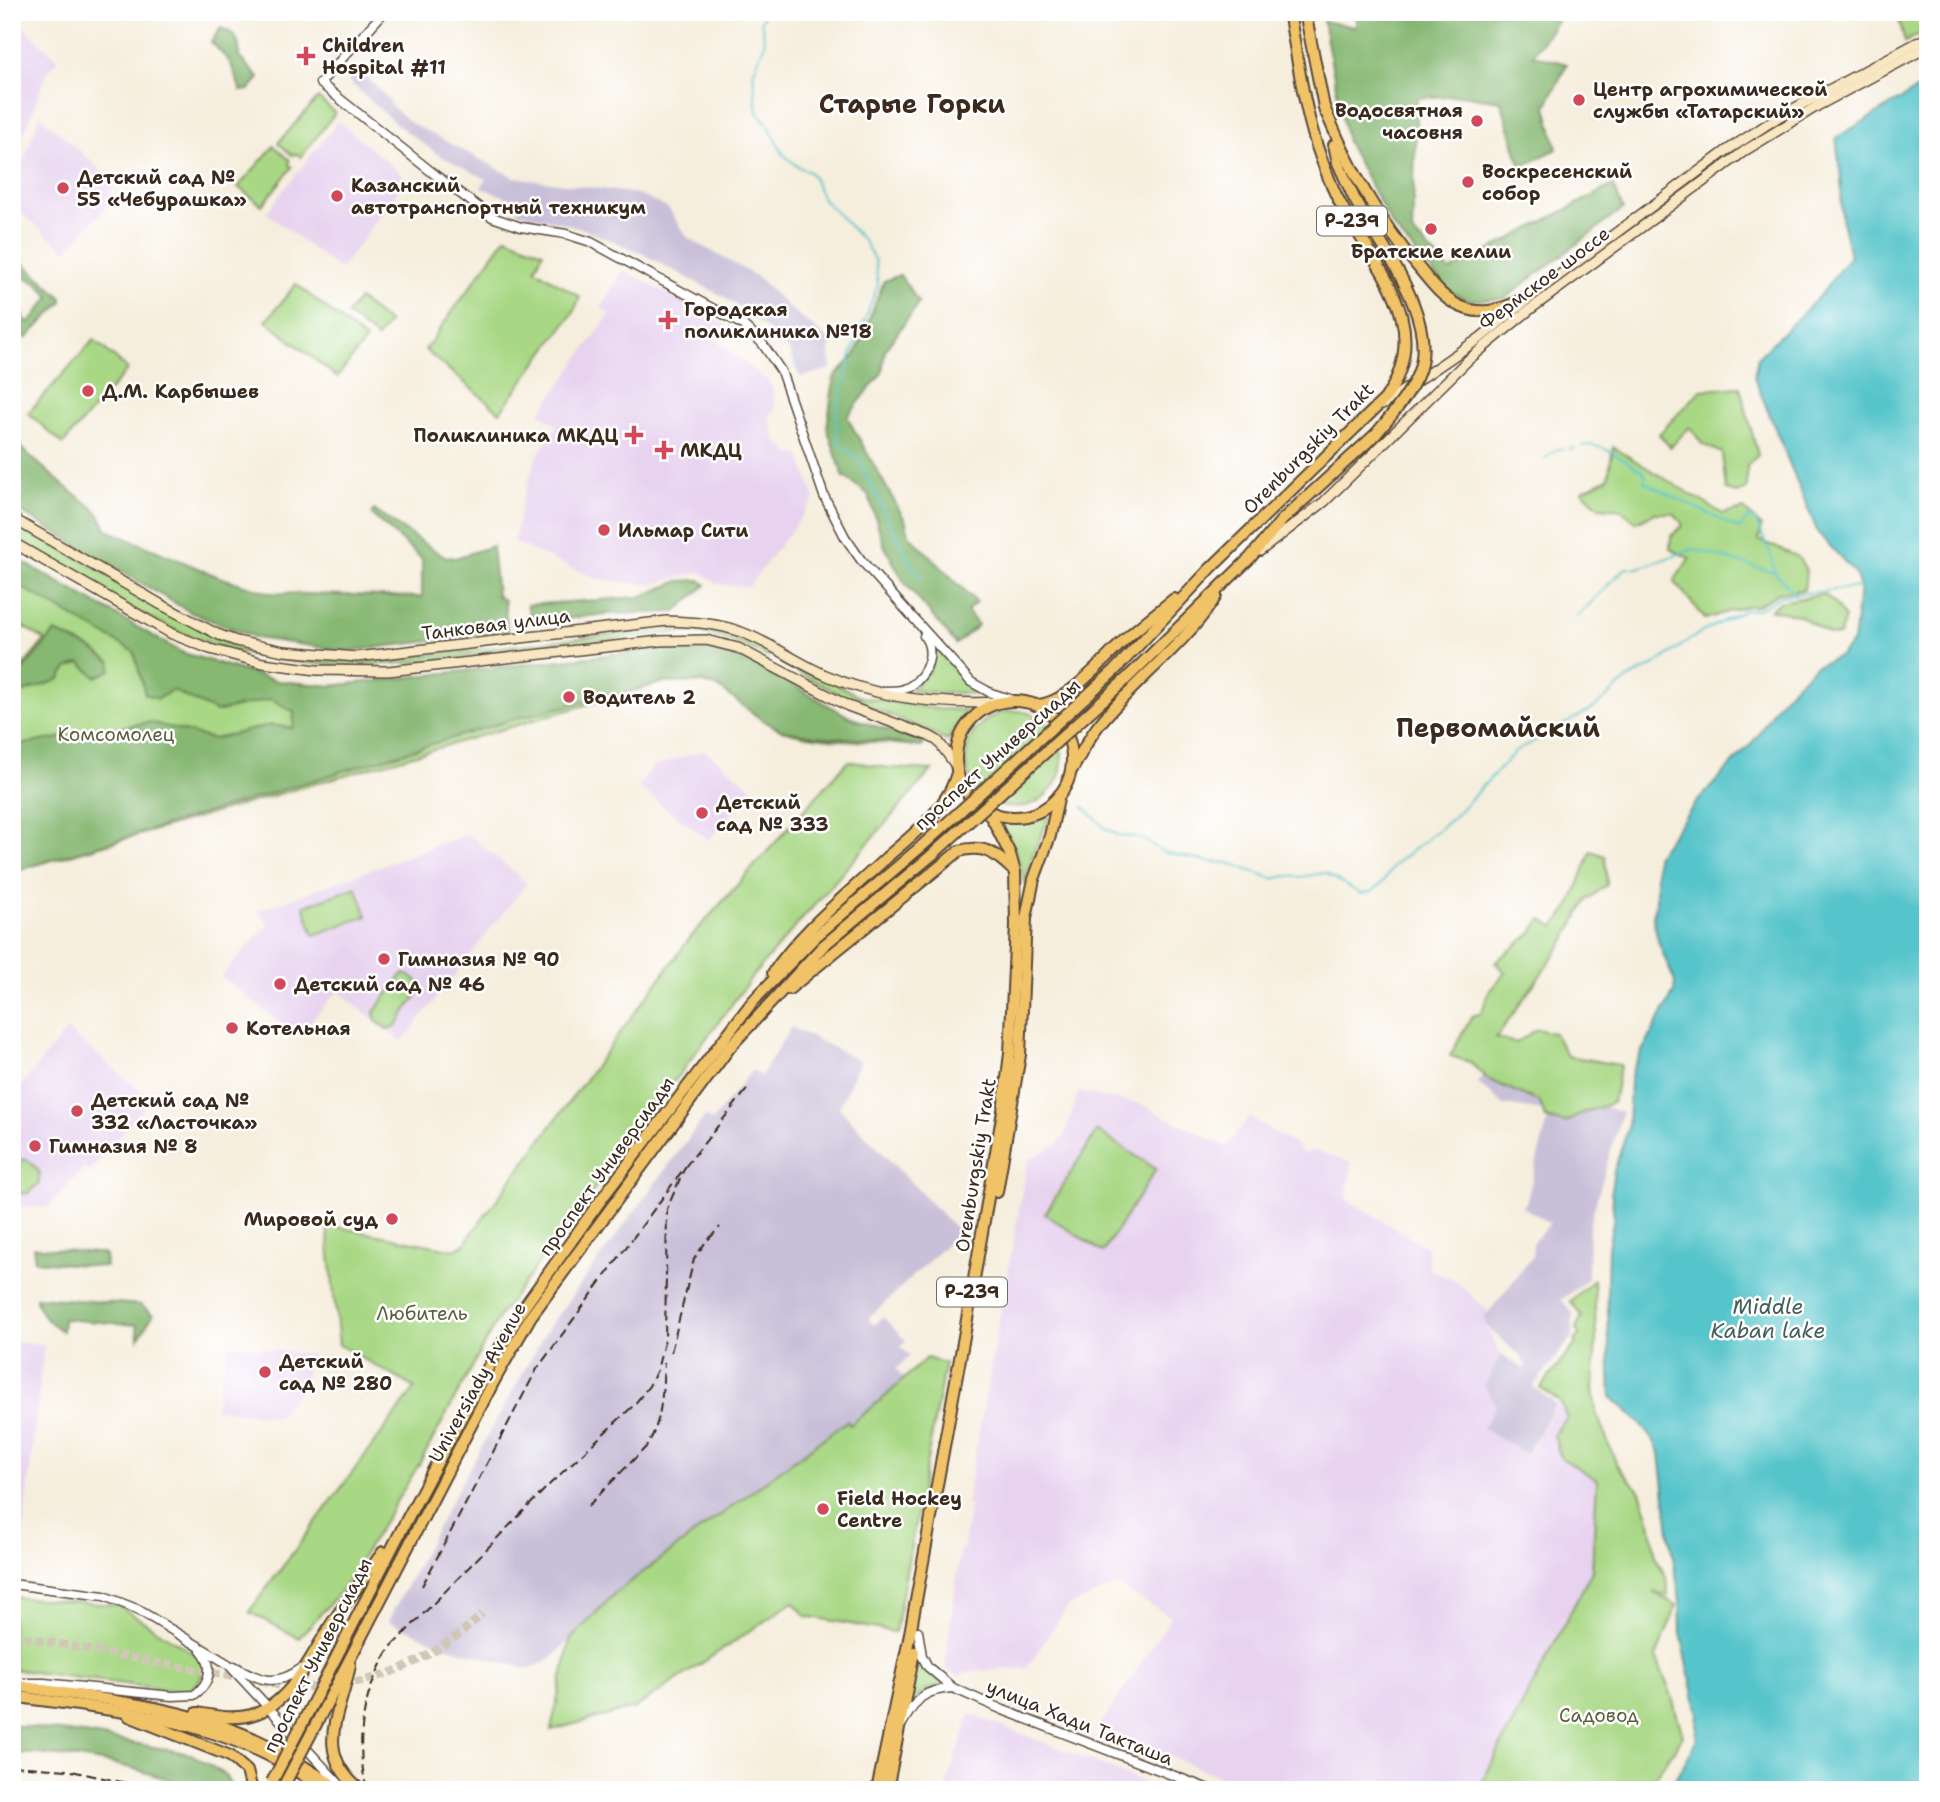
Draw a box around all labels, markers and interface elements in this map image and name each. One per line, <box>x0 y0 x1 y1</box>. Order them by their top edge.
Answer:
place label: Children Hospital #11 <box>322 33 446 80</box>
marker: Children Hospital #11 <box>296 46 316 66</box>
place label: Центр агрохимической службы «Татарский» <box>1593 77 1827 124</box>
district label: Старые Горки <box>819 86 1005 121</box>
marker: Центр агрохимической службы «Татарский» <box>1571 92 1587 108</box>
place label: Водосвятная часовня <box>1335 98 1463 145</box>
marker: Водосвятная часовня <box>1469 113 1485 129</box>
place label: Воскресенский собор <box>1482 159 1632 206</box>
place label: Детский сад № 55 «Чебурашка» <box>77 165 247 212</box>
place label: Казанский автотранспортный техникум <box>351 173 646 220</box>
marker: Воскресенский собор <box>1460 174 1476 190</box>
marker: Детский сад № 55 «Чебурашка» <box>55 180 71 196</box>
marker: Казанский автотранспортный техникум <box>329 188 345 204</box>
road number: Р-239 <box>1317 206 1387 236</box>
marker: Братские келии <box>1423 221 1439 237</box>
street label: Фермское шоссе <box>1474 221 1615 336</box>
place label: Братские келии <box>1351 239 1511 264</box>
place label: Городская поликлиника №18 <box>684 297 872 344</box>
marker: Городская поликлиника №18 <box>658 310 678 330</box>
street label: Orenburgskiy Trakt <box>1237 377 1379 519</box>
place label: Д.М. Карбышев <box>102 379 259 404</box>
marker: Д.М. Карбышев <box>80 383 96 399</box>
place label: Поликлиника МКДЦ <box>414 423 618 448</box>
marker: Поликлиника МКДЦ <box>624 425 644 445</box>
place label: МКДЦ <box>680 438 742 463</box>
marker: МКДЦ <box>654 440 674 460</box>
place label: Ильмар Сити <box>618 518 749 543</box>
marker: Ильмар Сити <box>596 522 612 538</box>
street label: Танковая улица <box>420 603 572 646</box>
street label: проспект Универсиады <box>909 673 1086 836</box>
place label: Водитель 2 <box>583 685 696 710</box>
marker: Водитель 2 <box>561 689 577 705</box>
district label: Первомайский <box>1396 710 1600 745</box>
park label: Комсомолец <box>57 722 175 747</box>
place label: Детский сад № 333 <box>716 790 829 837</box>
marker: Детский сад № 333 <box>694 805 710 821</box>
place label: Гимназия № 90 <box>398 947 560 972</box>
marker: Гимназия № 90 <box>376 951 392 967</box>
place label: Детский сад № 46 <box>294 972 485 997</box>
marker: Детский сад № 46 <box>272 976 288 992</box>
place label: Котельная <box>246 1016 351 1041</box>
marker: Котельная <box>224 1020 240 1036</box>
street label: проспект Универсиады <box>533 1072 680 1261</box>
street label: Orenburgskiy Trakt <box>949 1076 1002 1254</box>
place label: Детский сад № 332 «Ласточка» <box>91 1088 258 1135</box>
marker: Детский сад № 332 «Ласточка» <box>69 1103 85 1119</box>
place label: Гимназия № 8 <box>49 1134 197 1159</box>
marker: Гимназия № 8 <box>27 1138 43 1154</box>
place label: Мировой суд <box>243 1207 379 1232</box>
marker: Мировой суд <box>384 1211 400 1227</box>
road number: Р-239 <box>937 1278 1007 1307</box>
water label: Middle Kaban lake <box>1711 1293 1825 1345</box>
street label: Universiady Avenue <box>423 1298 532 1467</box>
park label: Любитель <box>376 1301 468 1326</box>
place label: Детский сад № 280 <box>279 1349 392 1396</box>
marker: Детский сад № 280 <box>257 1364 273 1380</box>
place label: Field Hockey Centre <box>837 1486 962 1533</box>
marker: Field Hockey Centre <box>815 1501 831 1517</box>
street label: проспект Универсиады <box>257 1553 378 1757</box>
street label: улица Хади Такташа <box>983 1674 1177 1771</box>
park label: Садовод <box>1559 1703 1639 1728</box>

